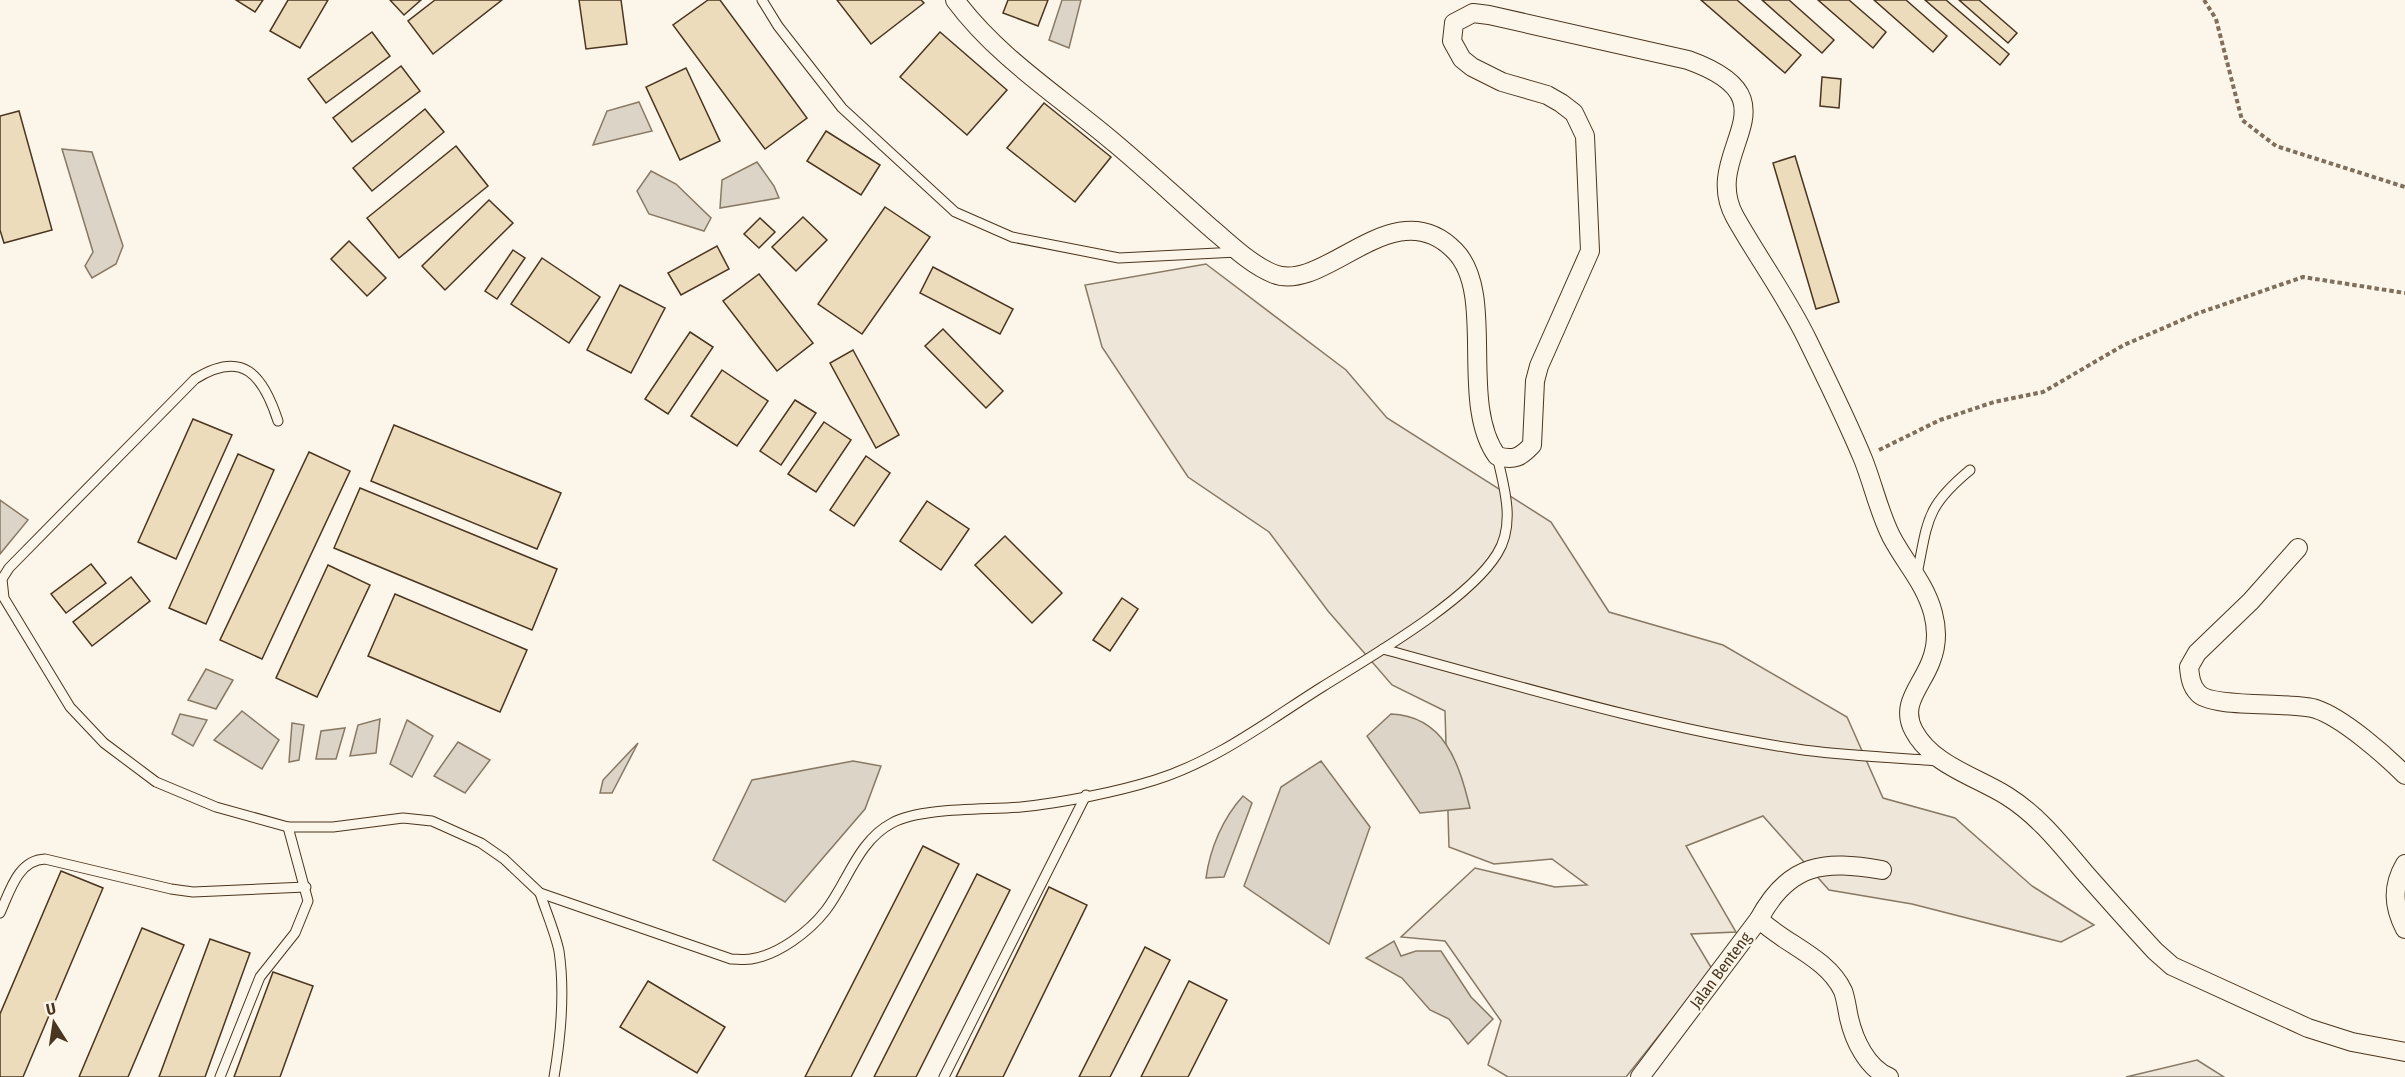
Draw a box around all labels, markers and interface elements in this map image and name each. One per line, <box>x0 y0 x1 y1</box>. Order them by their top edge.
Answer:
street label: Jalan Benteng <box>1686 928 1755 1012</box>
north arrow <box>24 993 84 1053</box>
text: U <box>44 999 58 1019</box>

